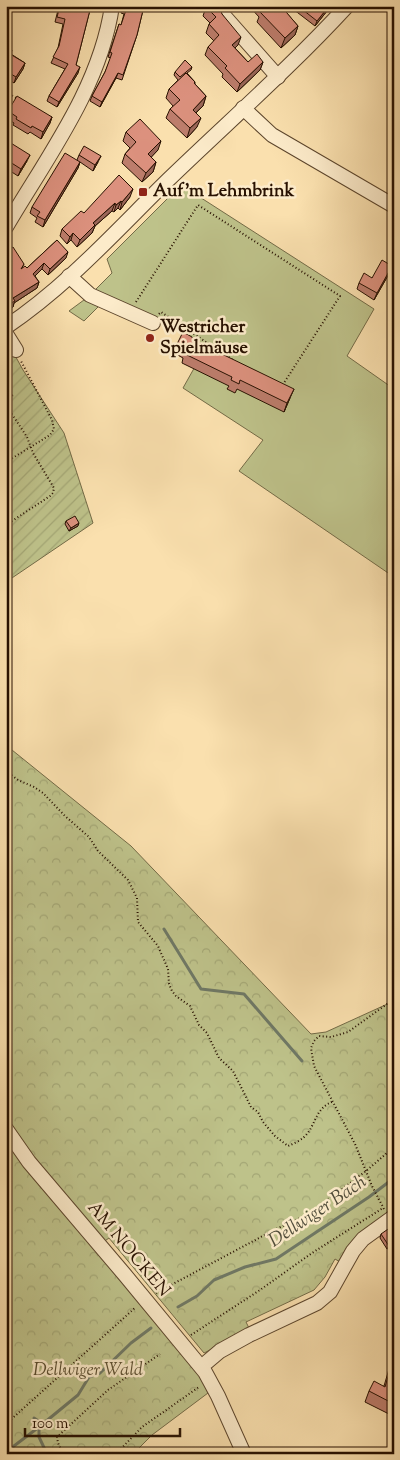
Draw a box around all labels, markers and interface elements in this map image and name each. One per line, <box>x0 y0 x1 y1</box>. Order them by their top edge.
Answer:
place label: Auf'm Lehmbrink <box>153 179 295 205</box>
marker: Auf'm Lehmbrink <box>137 186 149 198</box>
place label: Westricher Spielmäuse <box>160 315 248 362</box>
marker: Westricher Spielmäuse <box>144 332 156 344</box>
water label: Dellwiger Bach <box>264 1169 373 1255</box>
street label: AM NOCKEN <box>80 1197 176 1303</box>
park label: Dellwiger Wald <box>33 1358 143 1384</box>
scale bar <box>25 1405 180 1437</box>
text: 100 m <box>32 1414 69 1435</box>

